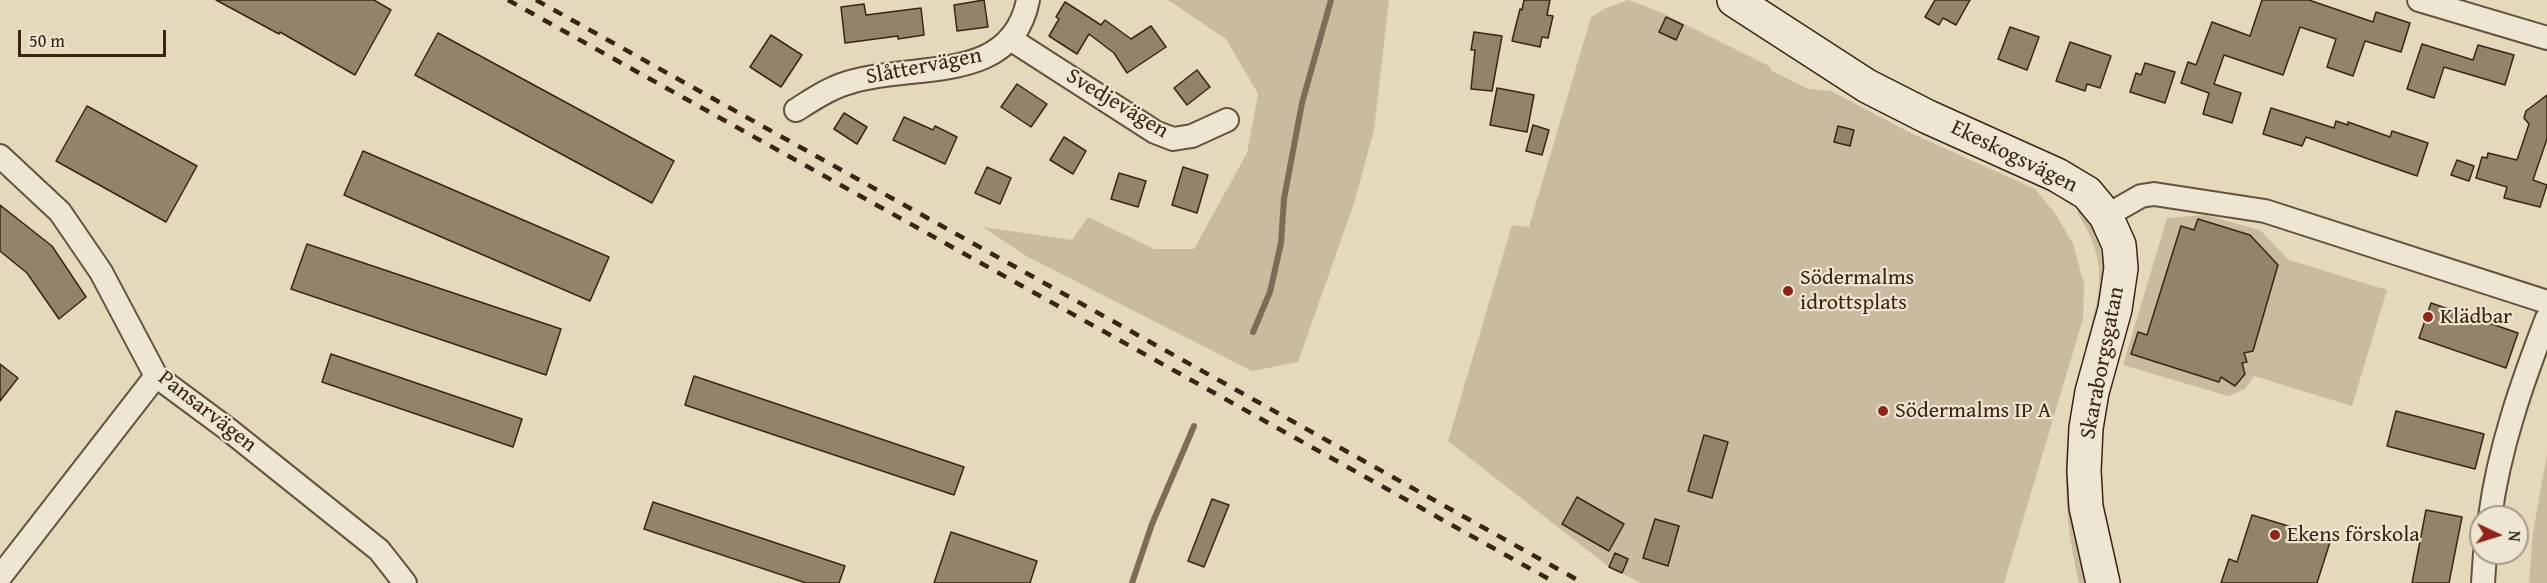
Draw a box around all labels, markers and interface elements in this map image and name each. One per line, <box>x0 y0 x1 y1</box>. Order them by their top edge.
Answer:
scale bar <box>21 18 170 56</box>
text: 50 m <box>29 27 65 54</box>
street label: Slåttervägen <box>864 43 984 91</box>
street label: Svedjevägen <box>1061 63 1173 145</box>
street label: Ekeskogsvägen <box>1946 115 2082 199</box>
place label: Södermalms idrottsplats <box>1800 265 1914 316</box>
marker: Södermalms idrottsplats <box>1781 284 1795 298</box>
street label: Skaraborgsgatan <box>2075 285 2131 441</box>
place label: Klädbar <box>2440 304 2512 330</box>
marker: Klädbar <box>2421 310 2435 324</box>
street label: Pansarvägen <box>152 365 262 459</box>
place label: Södermalms IP A <box>1895 398 2051 424</box>
marker: Södermalms IP A <box>1876 404 1890 418</box>
north arrow <box>2469 505 2529 565</box>
place label: Ekens förskola <box>2287 522 2420 548</box>
marker: Ekens förskola <box>2268 528 2282 542</box>
text: N <box>2503 530 2527 542</box>

